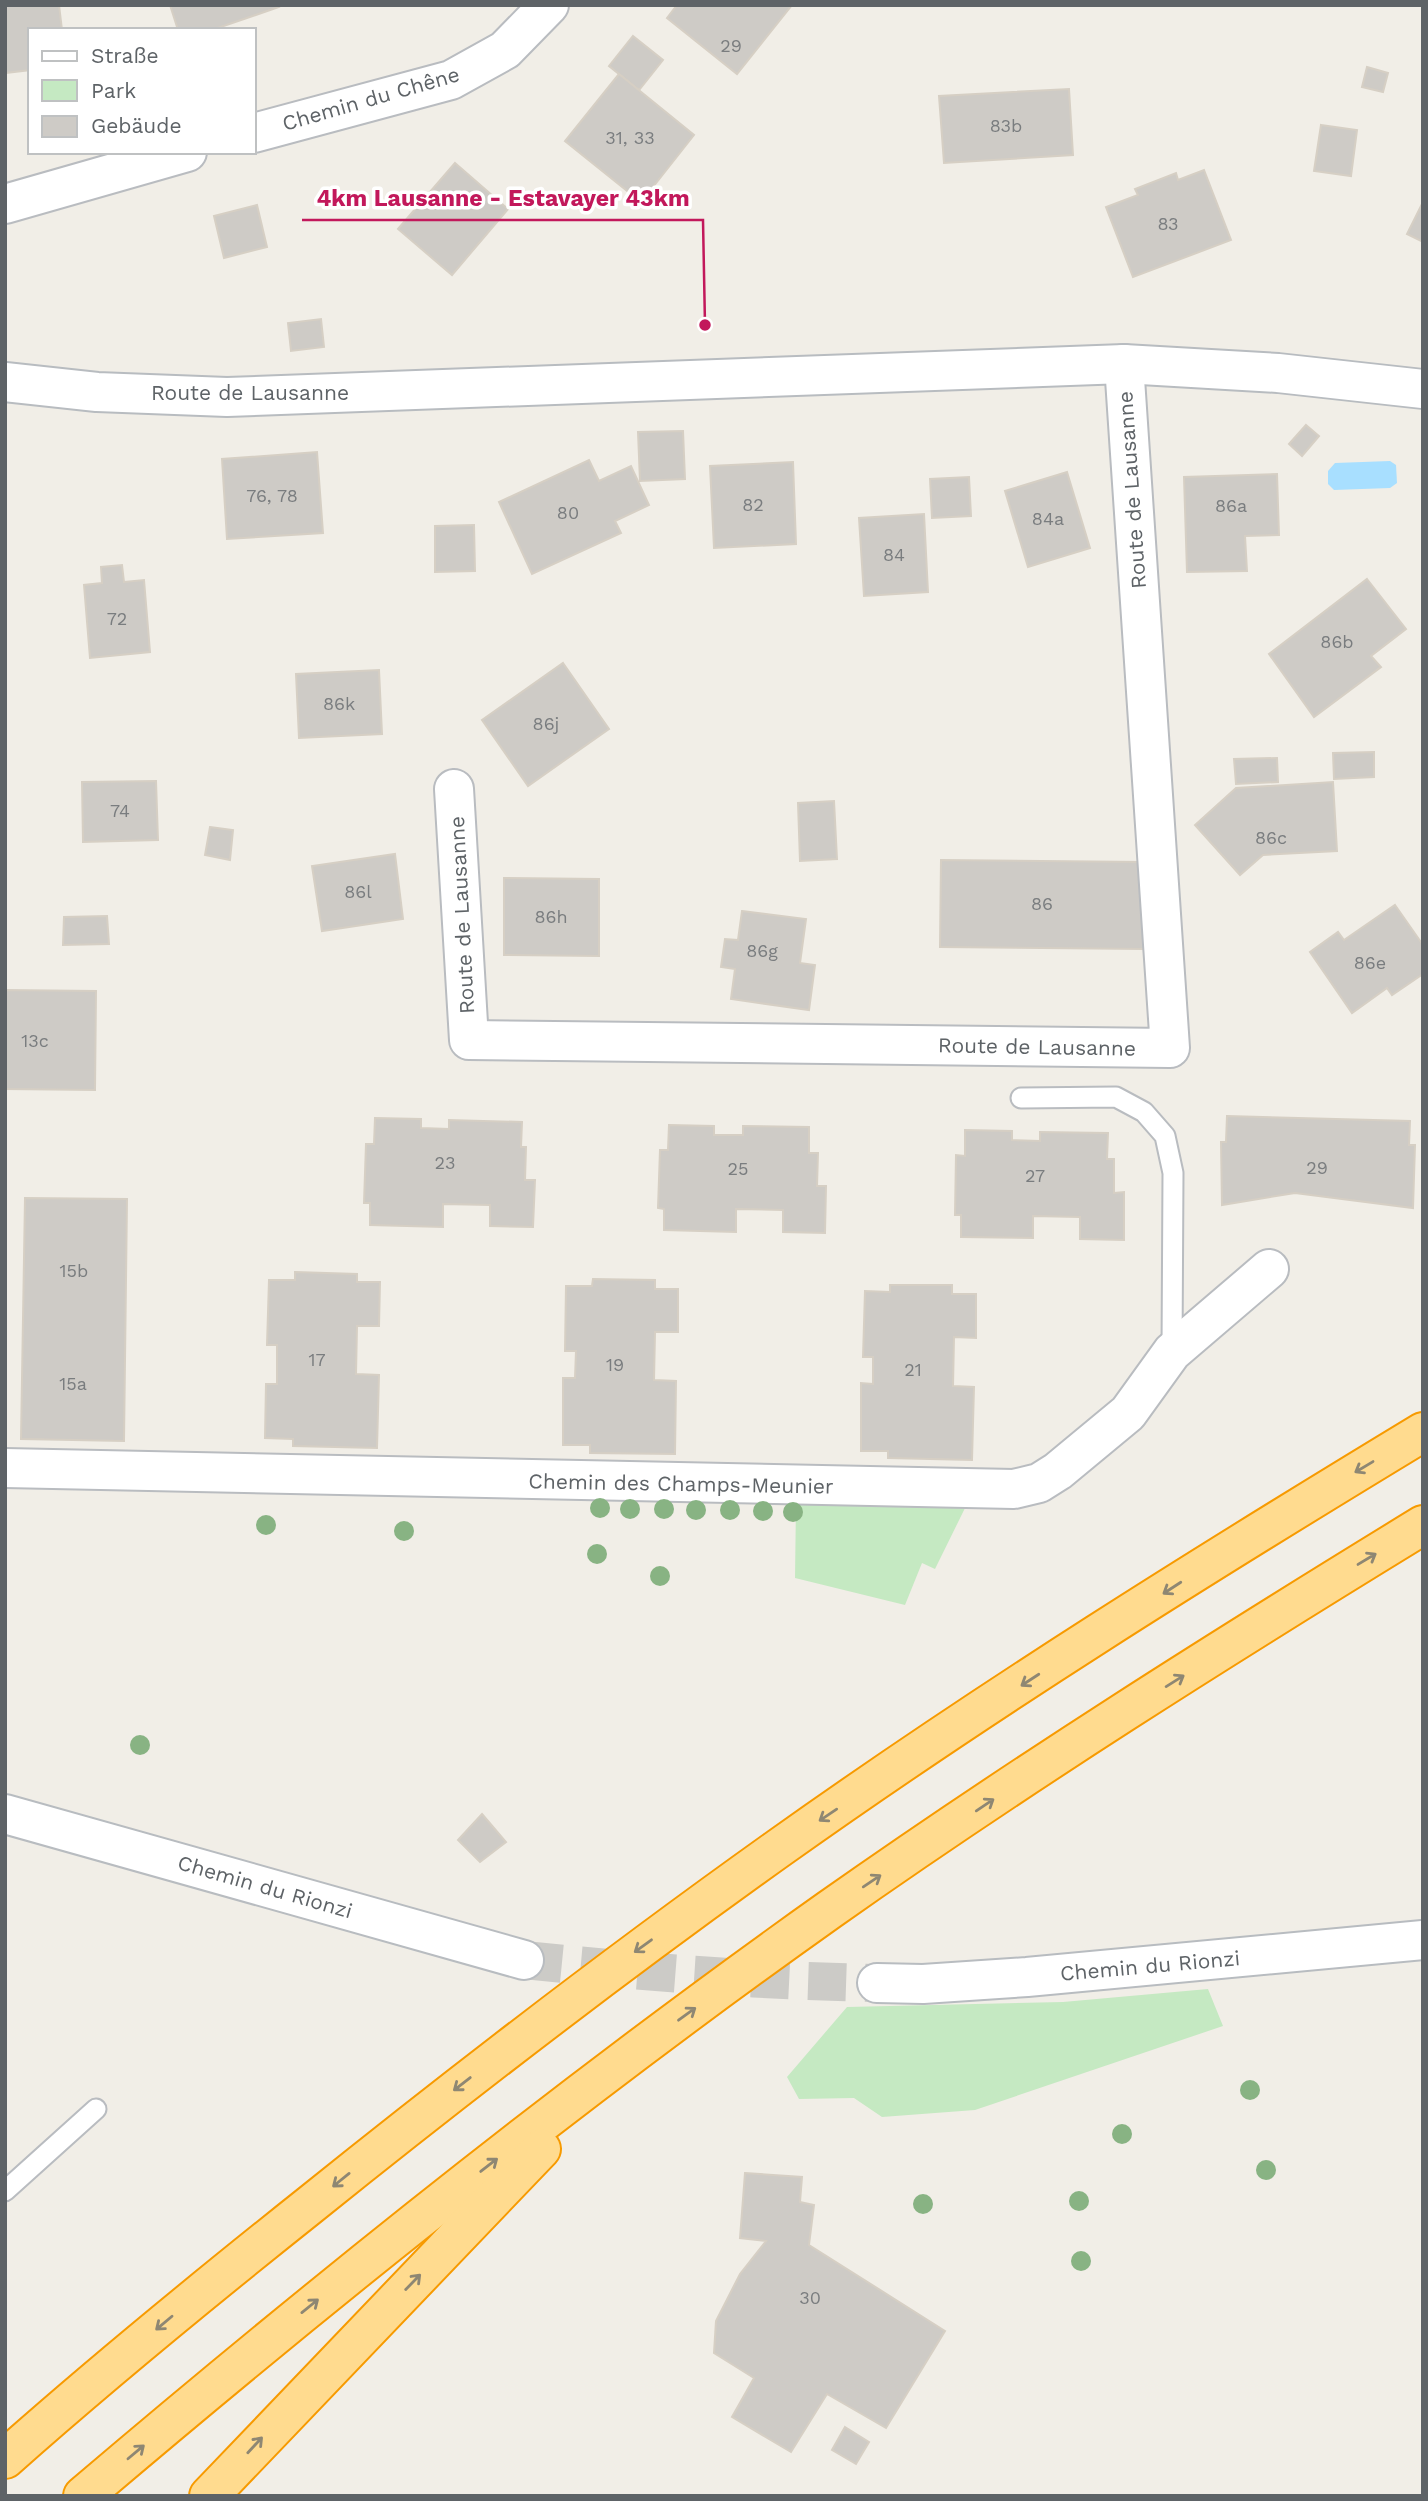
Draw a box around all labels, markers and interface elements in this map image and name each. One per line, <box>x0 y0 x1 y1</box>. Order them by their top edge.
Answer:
legend <box>28 28 256 154</box>
house number: 29 <box>720 35 742 56</box>
text: Straße <box>91 43 159 68</box>
street label: Chemin du Chêne <box>279 61 462 136</box>
text: Park <box>91 78 136 103</box>
text: Gebäude <box>91 113 182 138</box>
house number: 83b <box>990 115 1022 136</box>
house number: 31, 33 <box>605 127 655 148</box>
callout: 4km Lausanne - Estavayer 43km <box>302 176 703 220</box>
text: 4km Lausanne - Estavayer 43km <box>316 185 690 212</box>
house number: 83 <box>1157 213 1179 234</box>
street label: Route de Lausanne <box>151 380 349 405</box>
street label: Route de Lausanne <box>1112 390 1151 590</box>
house number: 76, 78 <box>246 485 298 506</box>
house number: 82 <box>742 494 764 515</box>
house number: 86a <box>1215 495 1247 516</box>
house number: 80 <box>557 502 579 523</box>
house number: 84a <box>1032 508 1064 529</box>
house number: 84 <box>883 544 905 565</box>
house number: 72 <box>107 608 127 629</box>
house number: 86b <box>1320 631 1354 652</box>
house number: 86k <box>323 693 355 714</box>
house number: 86j <box>533 713 559 734</box>
house number: 74 <box>110 800 130 821</box>
street label: Route de Lausanne <box>444 815 479 1015</box>
house number: 86c <box>1255 827 1287 848</box>
house number: 86l <box>344 881 372 902</box>
house number: 86 <box>1031 893 1053 914</box>
house number: 86h <box>534 906 568 927</box>
house number: 86g <box>746 940 778 961</box>
house number: 86e <box>1354 952 1386 973</box>
house number: 13c <box>21 1030 49 1051</box>
street label: Route de Lausanne <box>938 1032 1136 1061</box>
house number: 23 <box>435 1152 456 1173</box>
house number: 29 <box>1306 1157 1328 1178</box>
house number: 25 <box>728 1158 748 1179</box>
house number: 27 <box>1025 1165 1045 1186</box>
house number: 15b <box>60 1260 88 1281</box>
house number: 17 <box>308 1349 326 1370</box>
house number: 19 <box>606 1354 624 1375</box>
house number: 21 <box>904 1359 922 1380</box>
house number: 15a <box>59 1373 87 1394</box>
one-way arrow <box>1355 1461 1375 1475</box>
street label: Chemin des Champs-Meunier <box>528 1468 834 1499</box>
one-way arrow <box>1357 1552 1377 1566</box>
one-way arrow <box>1162 1582 1182 1596</box>
one-way arrow <box>1021 1672 1040 1687</box>
one-way arrow <box>1165 1673 1184 1688</box>
one-way arrow <box>974 1798 994 1812</box>
one-way arrow <box>819 1807 838 1822</box>
street label: Chemin du Rionzi <box>175 1850 355 1923</box>
one-way arrow <box>862 1874 881 1888</box>
one-way arrow <box>634 1939 653 1953</box>
street label: Chemin du Rionzi <box>1059 1945 1241 1986</box>
one-way arrow <box>677 2007 696 2022</box>
one-way arrow <box>453 2077 472 2092</box>
one-way arrow <box>479 2158 498 2173</box>
one-way arrow <box>332 2172 350 2188</box>
one-way arrow <box>404 2273 421 2290</box>
house number: 30 <box>799 2287 821 2308</box>
one-way arrow <box>301 2298 319 2314</box>
one-way arrow <box>155 2315 173 2331</box>
one-way arrow <box>246 2437 263 2454</box>
one-way arrow <box>126 2444 144 2459</box>

